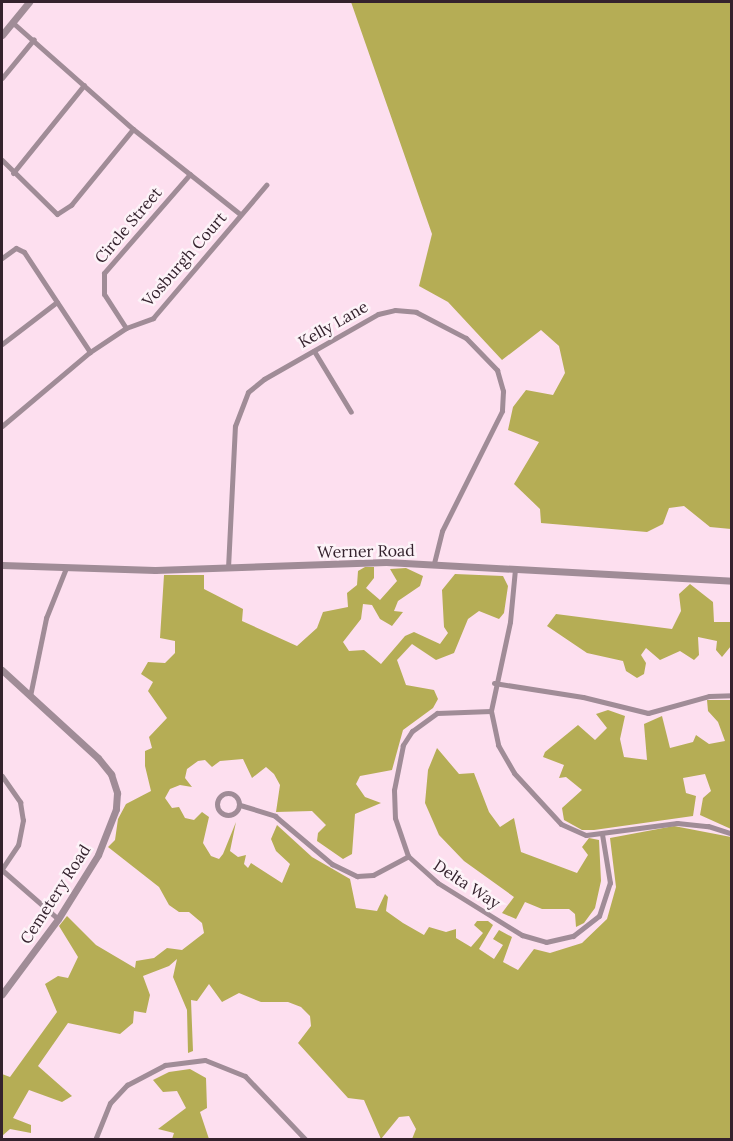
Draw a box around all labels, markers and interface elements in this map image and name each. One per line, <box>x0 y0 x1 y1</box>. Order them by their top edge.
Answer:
street label: Circle Street <box>91 183 165 267</box>
street label: Vosburgh Court <box>138 208 230 310</box>
street label: Kelly Lane <box>295 296 371 352</box>
street label: Werner Road <box>317 541 415 561</box>
street label: Cemetery Road <box>16 841 94 947</box>
street label: Delta Way <box>430 855 504 913</box>

